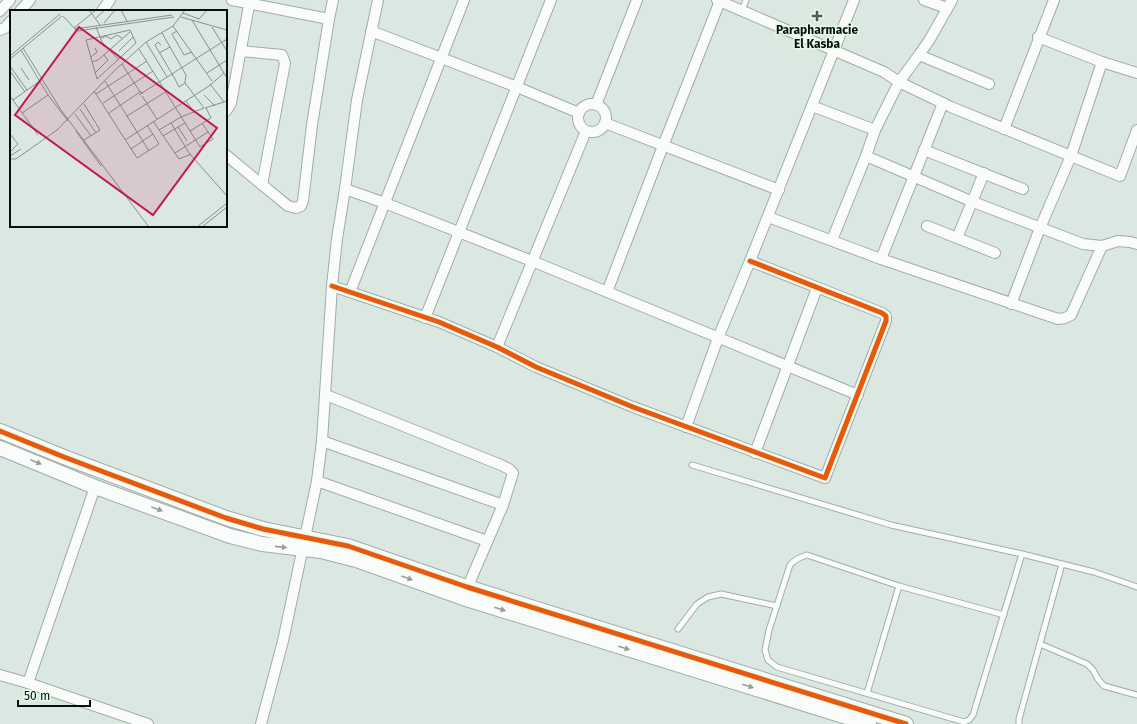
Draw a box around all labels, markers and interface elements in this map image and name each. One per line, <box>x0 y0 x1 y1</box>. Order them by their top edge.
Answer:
inset map <box>10 10 227 227</box>
marker: Parapharmacie El Kasba <box>812 11 822 21</box>
place label: Parapharmacie El Kasba <box>776 23 858 51</box>
one-way arrow <box>31 460 43 466</box>
one-way arrow <box>152 507 164 513</box>
one-way arrow <box>275 543 287 550</box>
one-way arrow <box>401 576 413 582</box>
one-way arrow <box>494 606 506 612</box>
one-way arrow <box>618 645 630 651</box>
scale bar <box>18 682 90 708</box>
one-way arrow <box>742 683 754 689</box>
text: 50 m <box>24 689 50 703</box>

